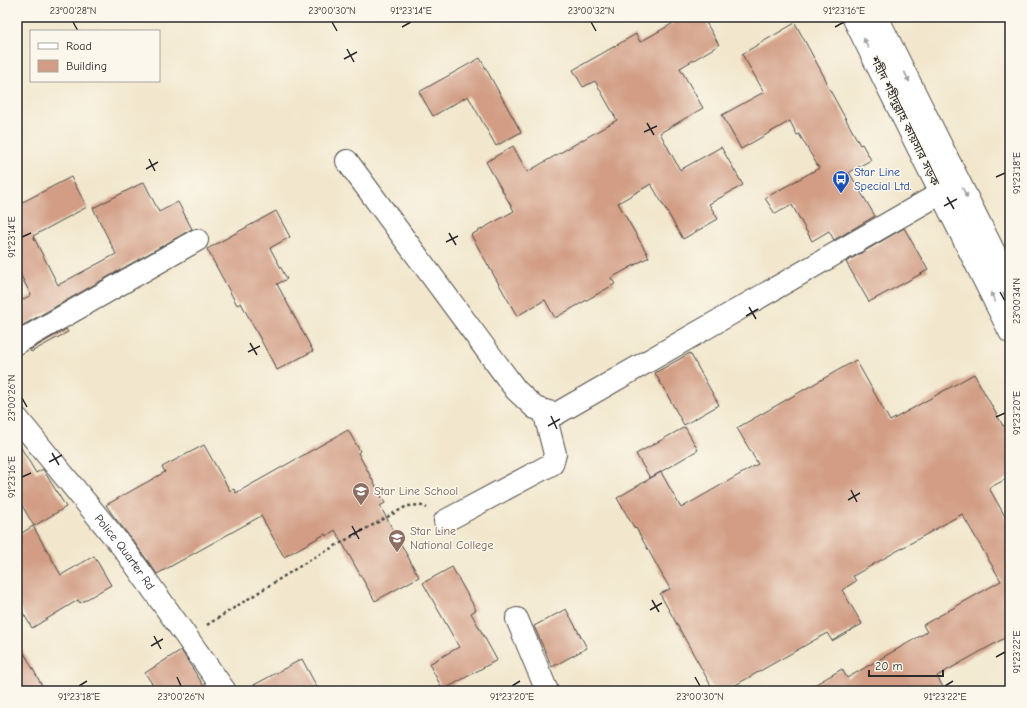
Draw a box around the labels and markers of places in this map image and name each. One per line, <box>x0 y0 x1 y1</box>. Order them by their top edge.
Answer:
place label: Star Line Special Ltd. <box>854 165 912 193</box>
bus stop icon: Star Line Special Ltd. <box>831 169 851 194</box>
school or university icon: Star Line School <box>351 481 371 506</box>
place label: Star Line School <box>374 484 458 498</box>
place label: Star Line National College <box>410 524 493 552</box>
school or university icon: Star Line National College <box>387 528 407 553</box>

